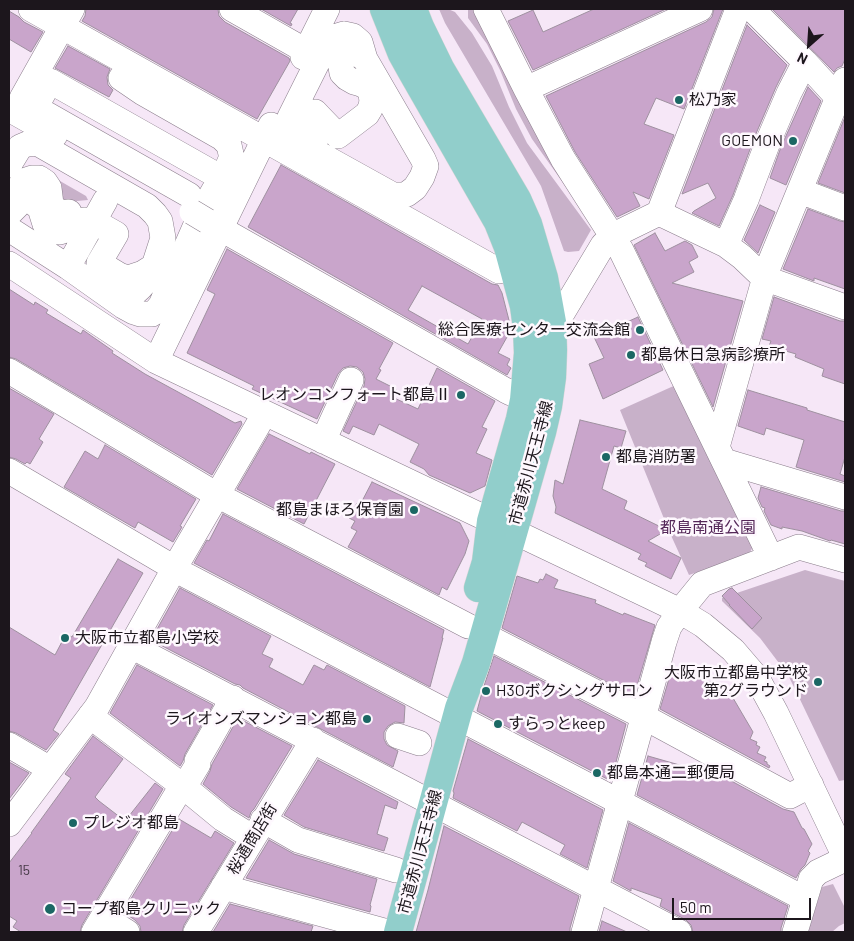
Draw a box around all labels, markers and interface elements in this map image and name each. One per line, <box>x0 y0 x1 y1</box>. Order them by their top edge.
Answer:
north arrow <box>784 20 834 70</box>
text: N <box>794 49 810 69</box>
place label: 松乃家 <box>689 90 737 110</box>
marker: 松乃家 <box>673 94 685 106</box>
place label: GOEMON <box>721 131 783 151</box>
marker: GOEMON <box>787 135 799 147</box>
place label: 総合医療センター交流会館 <box>438 320 630 340</box>
marker: 総合医療センター交流会館 <box>634 324 646 336</box>
place label: 都島休日急病診療所 <box>641 345 785 365</box>
marker: 都島休日急病診療所 <box>625 349 637 361</box>
place label: レオンコンフォート都島Ⅱ <box>259 385 451 405</box>
marker: レオンコンフォート都島Ⅱ <box>455 389 467 401</box>
street label: 市道赤川天王寺線 <box>505 399 557 527</box>
place label: 都島消防署 <box>616 447 696 467</box>
marker: 都島消防署 <box>600 451 612 463</box>
place label: 都島まほろ保育園 <box>276 500 404 520</box>
marker: 都島まほろ保育園 <box>408 504 420 516</box>
park label: 都島南通公園 <box>660 518 756 538</box>
place label: 大阪市立都島小学校 <box>75 628 219 648</box>
marker: 大阪市立都島小学校 <box>59 632 71 644</box>
place label: 大阪市立都島中学校 第2グラウンド <box>664 663 808 701</box>
marker: 大阪市立都島中学校 第2グラウンド <box>812 676 824 688</box>
place label: H3Oボクシングサロン <box>496 681 653 701</box>
marker: H3Oボクシングサロン <box>480 685 492 697</box>
place label: ライオンズマンション都島 <box>165 709 357 729</box>
marker: ライオンズマンション都島 <box>361 713 373 725</box>
place label: すらっとkeep <box>508 714 606 734</box>
marker: すらっとkeep <box>492 718 504 730</box>
place label: 都島本通二郵便局 <box>607 763 735 783</box>
marker: 都島本通二郵便局 <box>591 767 603 779</box>
street label: 市道赤川天王寺線 <box>394 788 446 916</box>
street label: 桜通商店街 <box>223 800 281 878</box>
place label: プレジオ都島 <box>83 813 179 833</box>
marker: プレジオ都島 <box>67 817 79 829</box>
house number: 15 <box>18 862 30 878</box>
scale bar <box>674 888 813 920</box>
text: 50 m <box>680 898 712 916</box>
place label: コープ都島クリニック <box>61 899 221 919</box>
marker: コープ都島クリニック <box>43 902 57 916</box>

